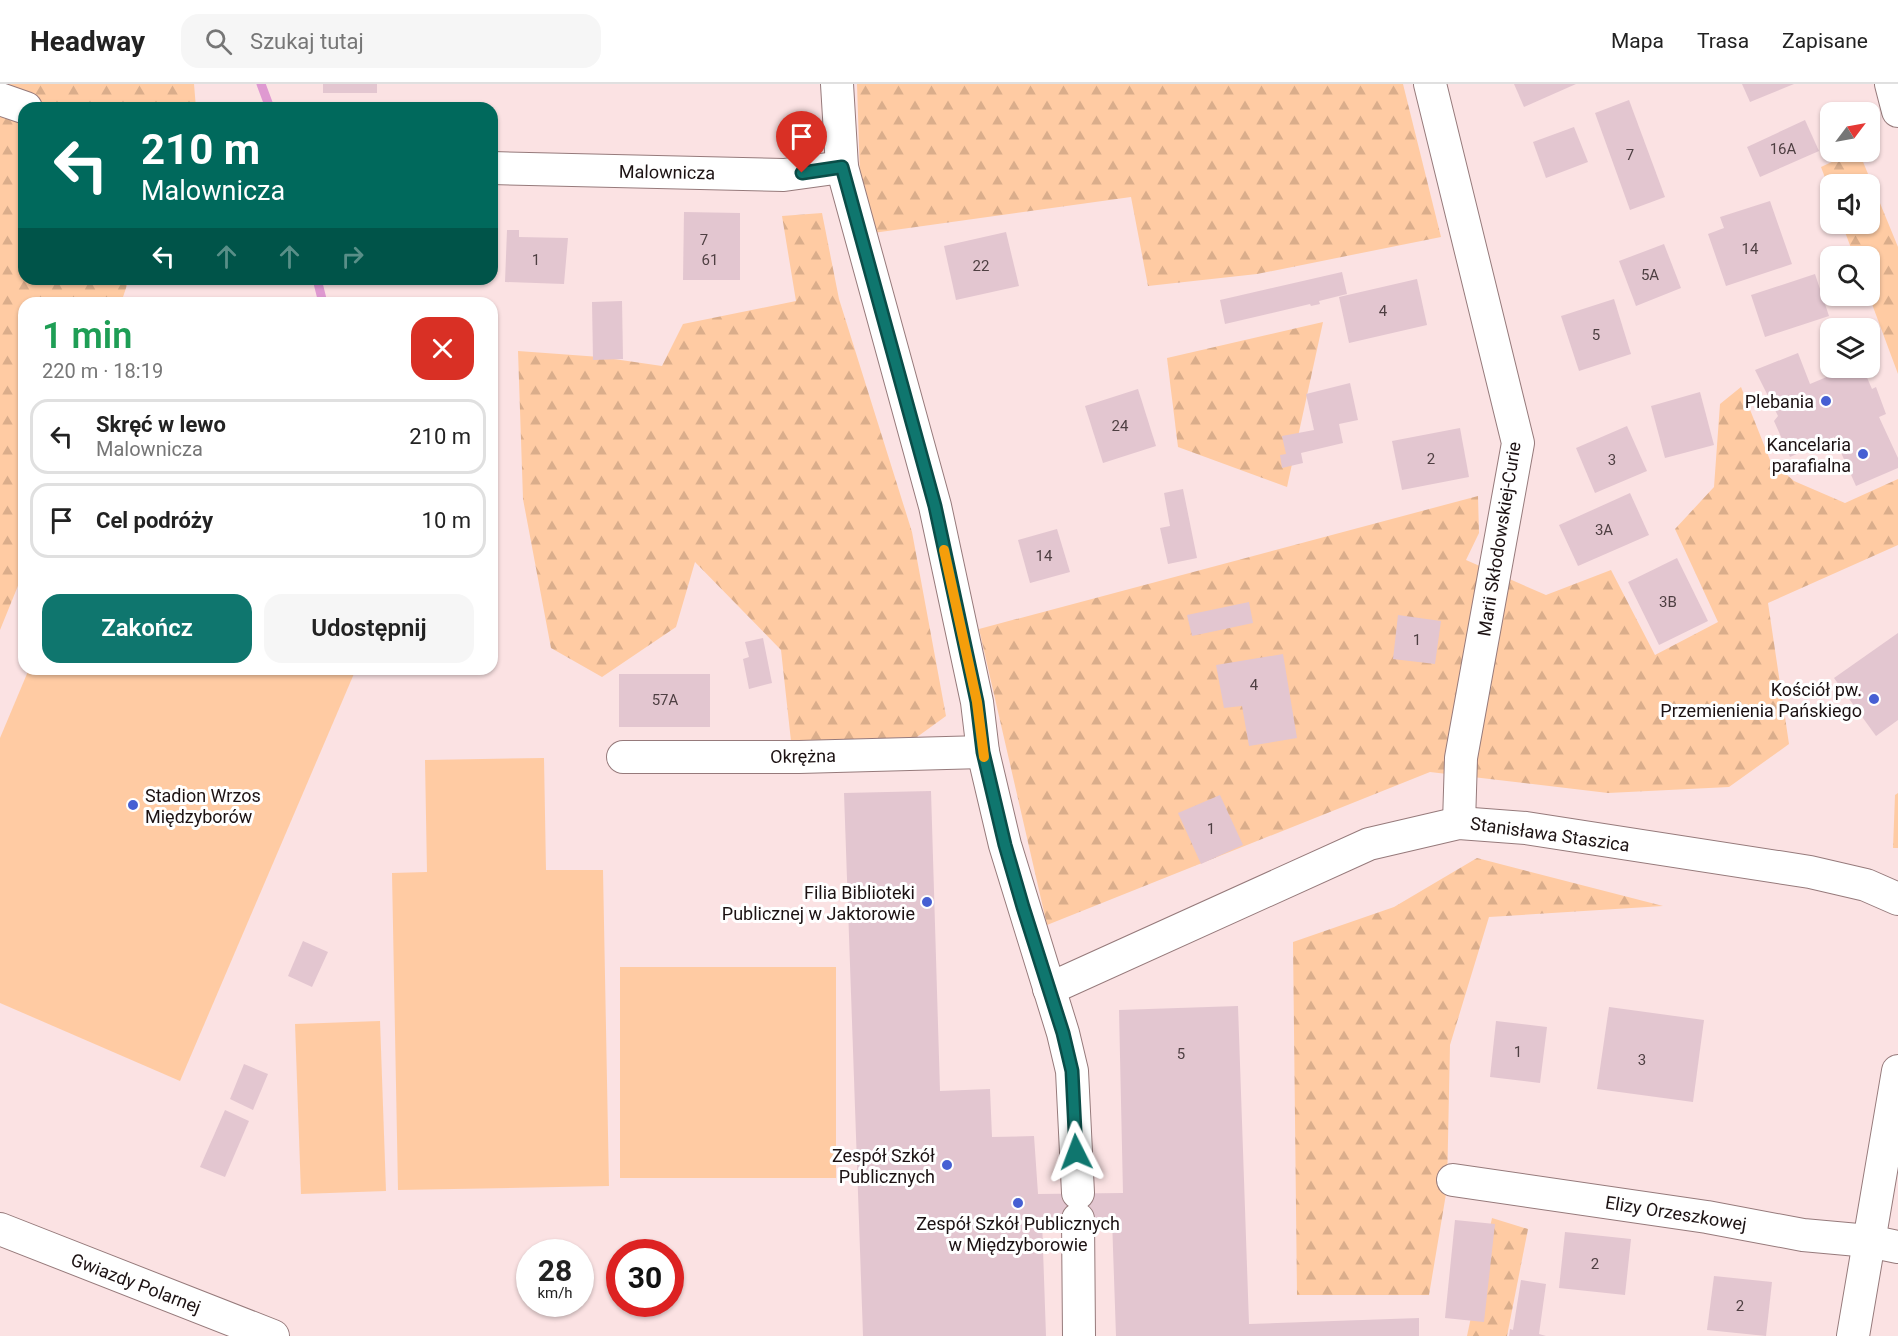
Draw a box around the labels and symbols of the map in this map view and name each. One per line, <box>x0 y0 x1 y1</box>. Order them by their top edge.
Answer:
north arrow <box>1820 102 1880 162</box>
pin <box>776 111 827 173</box>
house number: 16A <box>1770 140 1797 158</box>
house number: 7 <box>1626 146 1634 164</box>
street label: Malownicza <box>619 161 715 183</box>
house number: 7 <box>700 231 708 249</box>
house number: 14 <box>1742 240 1759 258</box>
house number: 1 <box>532 251 540 269</box>
house number: 61 <box>702 251 718 269</box>
house number: 22 <box>973 257 989 275</box>
house number: 5A <box>1641 266 1659 284</box>
house number: 4 <box>1379 302 1388 320</box>
house number: 5 <box>1592 326 1600 344</box>
place label: Plebania <box>1745 391 1814 412</box>
marker: Plebania <box>1819 394 1833 408</box>
house number: 24 <box>1112 417 1129 435</box>
place label: Kancelaria parafialna <box>1767 434 1851 476</box>
street label: Marii Skłodowskiej-Curie <box>1473 440 1525 638</box>
marker: Kancelaria parafialna <box>1856 447 1870 461</box>
house number: 2 <box>1427 450 1435 468</box>
house number: 3 <box>1608 451 1616 469</box>
house number: 3A <box>1595 521 1613 539</box>
house number: 14 <box>1036 547 1053 565</box>
house number: 3B <box>1659 593 1677 611</box>
house number: 1 <box>1413 631 1421 649</box>
house number: 4 <box>1250 676 1259 694</box>
place label: Kościół pw. Przemienienia Pańskiego <box>1660 679 1862 721</box>
house number: 57A <box>652 691 679 709</box>
marker: Kościół pw. Przemienienia Pańskiego <box>1867 692 1881 706</box>
street label: Okrężna <box>770 745 836 767</box>
place label: Stadion Wrzos Międzyborów <box>145 785 261 827</box>
marker: Stadion Wrzos Międzyborów <box>126 798 140 812</box>
street label: Stanisława Staszica <box>1469 812 1631 856</box>
house number: 1 <box>1207 820 1215 838</box>
place label: Filia Biblioteki Publicznej w Jaktorowie <box>722 882 915 924</box>
marker: Filia Biblioteki Publicznej w Jaktorowie <box>920 895 934 909</box>
house number: 1 <box>1514 1043 1522 1061</box>
house number: 5 <box>1177 1045 1185 1063</box>
house number: 3 <box>1638 1051 1646 1069</box>
position arrow <box>1044 1120 1108 1184</box>
place label: Zespół Szkół Publicznych <box>832 1145 935 1187</box>
marker: Zespół Szkół Publicznych <box>940 1158 954 1172</box>
street label: Elizy Orzeszkowej <box>1604 1191 1748 1235</box>
marker: Zespół Szkół Publicznych w Międzyborowie <box>1011 1196 1025 1210</box>
place label: Zespół Szkół Publicznych w Międzyborowie <box>916 1213 1120 1255</box>
speed limit sign: 30 <box>606 1239 684 1317</box>
street label: Gwiazdy Polarnej <box>68 1249 204 1317</box>
house number: 2 <box>1591 1255 1599 1273</box>
house number: 2 <box>1736 1297 1744 1315</box>

